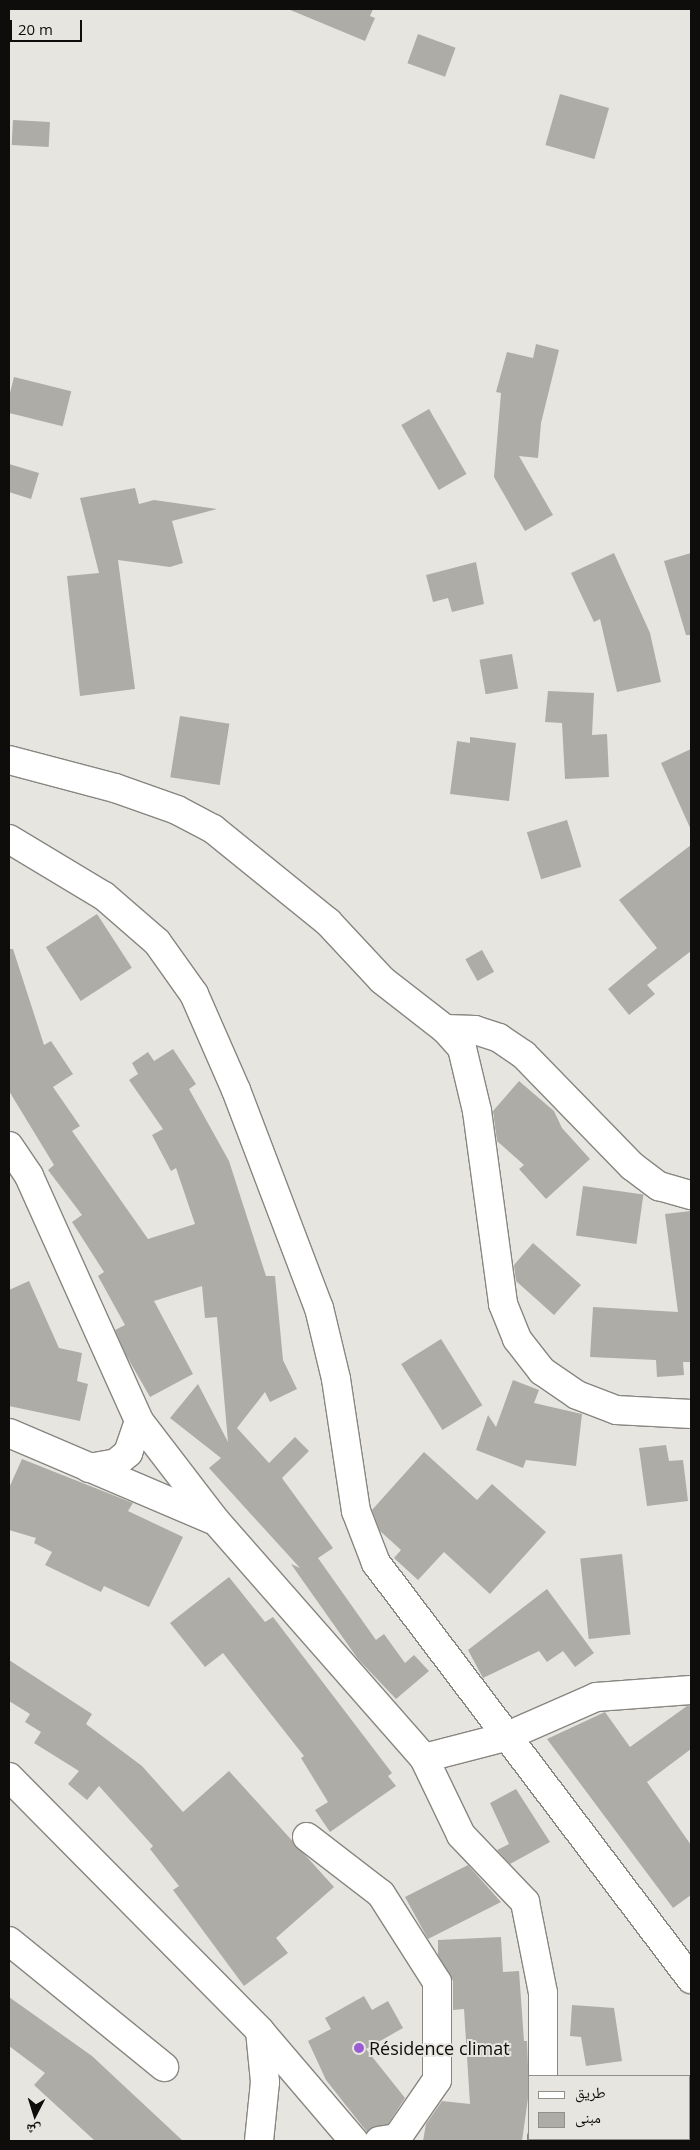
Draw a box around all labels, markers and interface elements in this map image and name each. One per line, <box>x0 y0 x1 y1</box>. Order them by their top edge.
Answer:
scale bar <box>12 10 85 42</box>
text: 20 m <box>18 19 53 39</box>
place label: Résidence climat <box>369 2037 510 2059</box>
marker: Résidence climat <box>353 2042 365 2054</box>
legend <box>528 2075 690 2140</box>
text: طريق <box>575 2082 606 2102</box>
north arrow <box>10 2090 60 2140</box>
text: مبنى <box>575 2107 601 2127</box>
text: ش <box>25 2120 42 2141</box>

